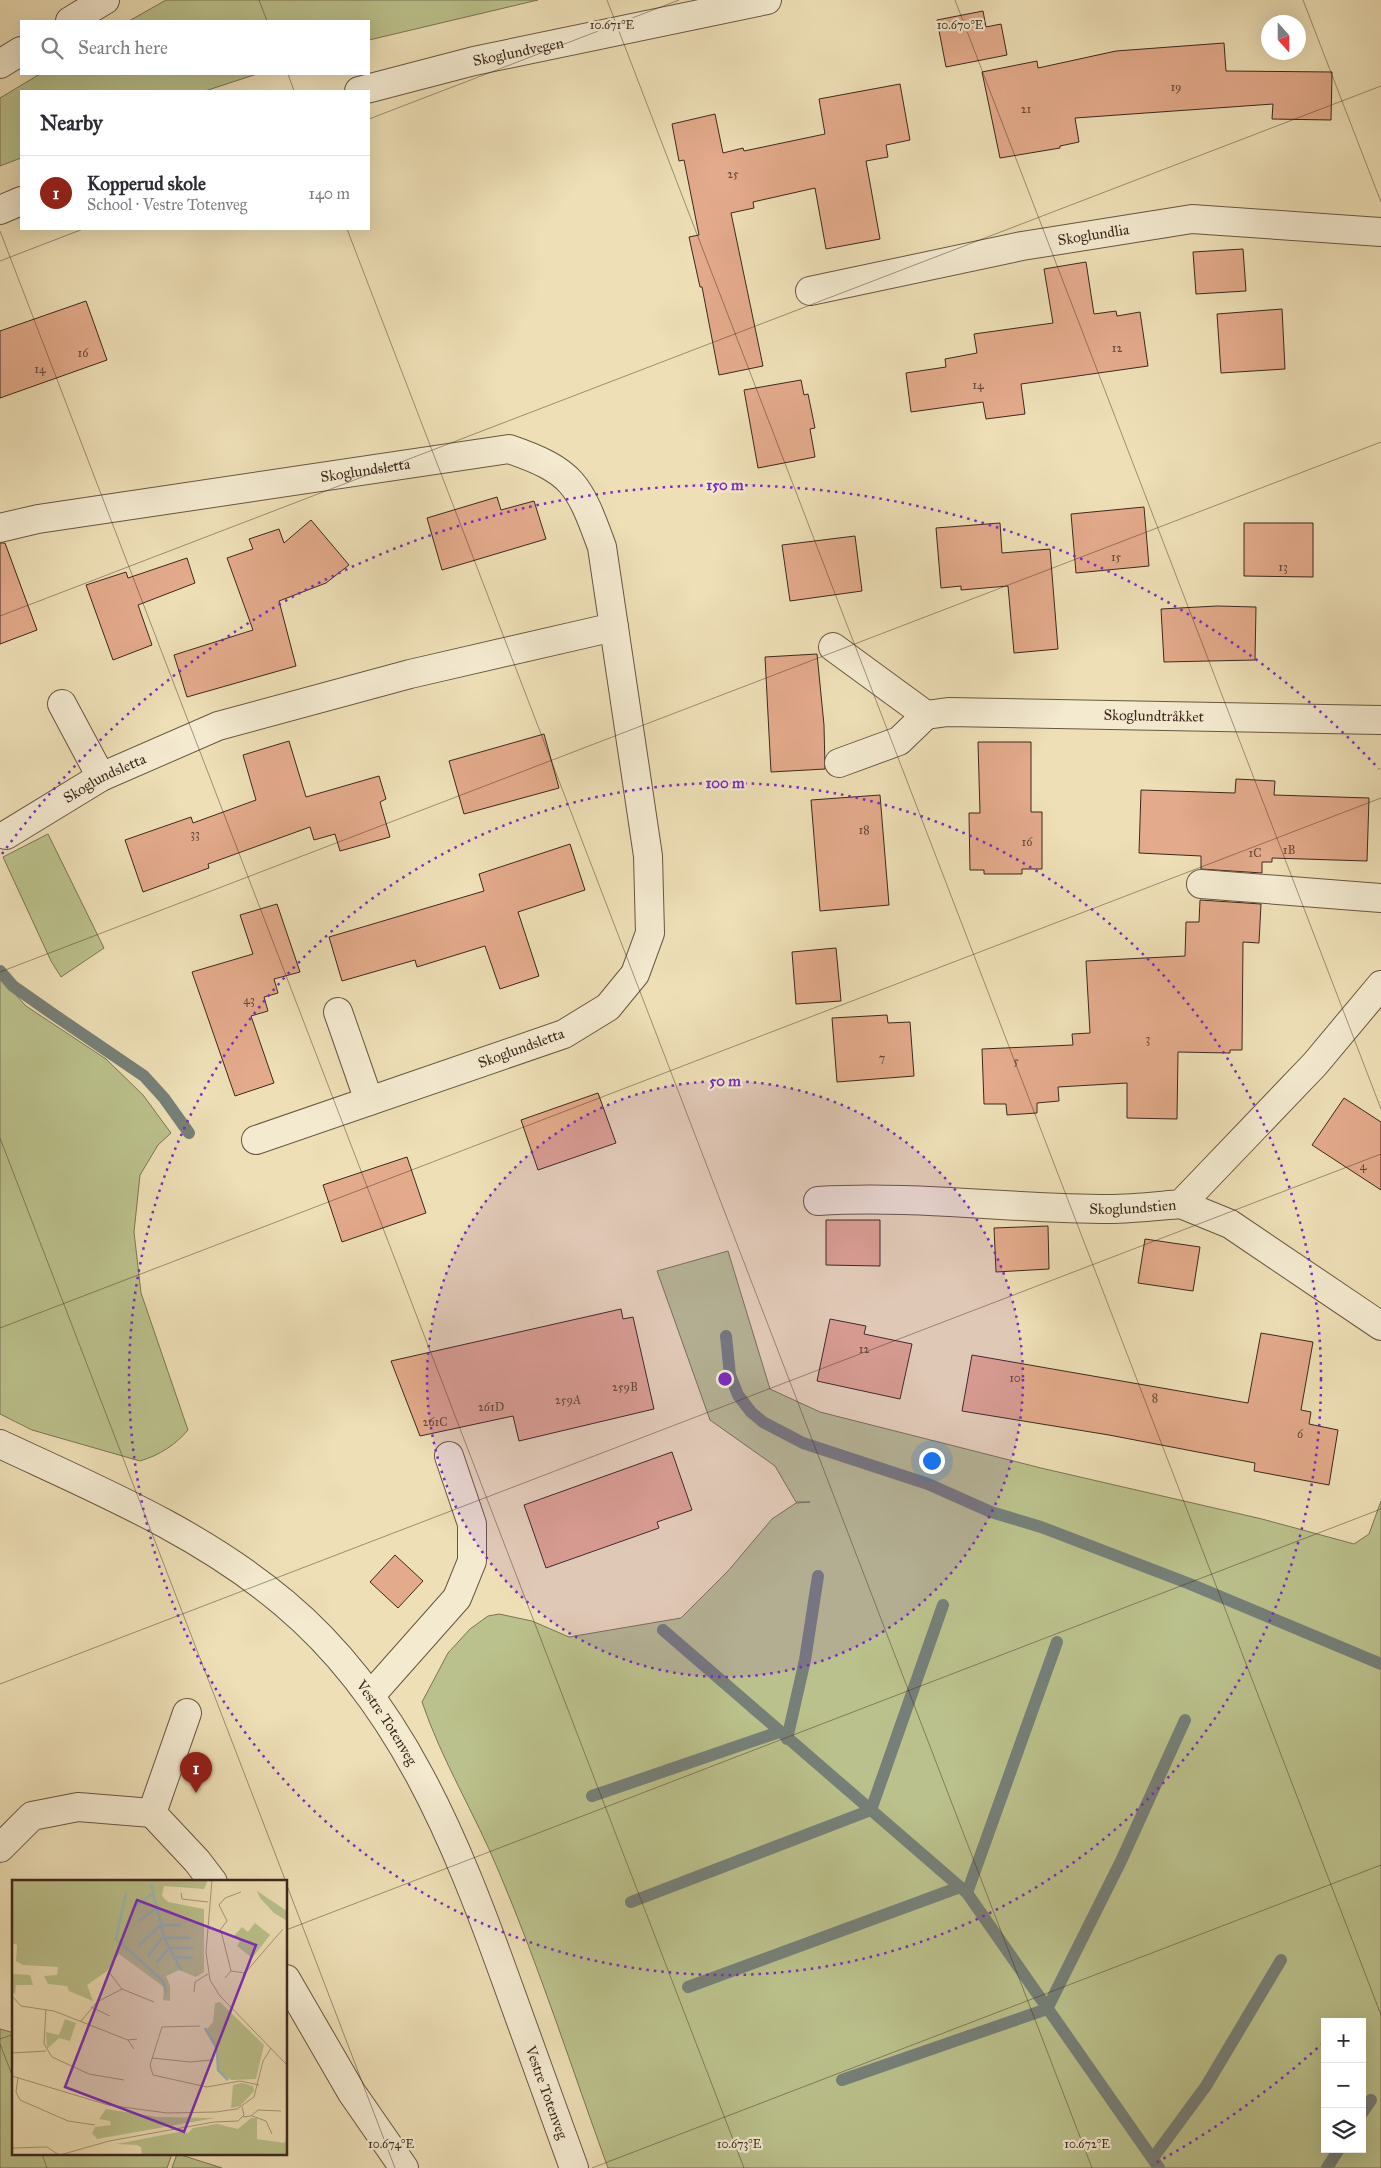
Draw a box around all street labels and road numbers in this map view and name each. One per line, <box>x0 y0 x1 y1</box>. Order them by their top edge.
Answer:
street label: Skoglundvegen <box>471 34 565 70</box>
street label: Skoglundlia <box>1056 220 1131 249</box>
street label: Skoglundsletta <box>319 455 412 486</box>
street label: Skoglundtråkket <box>1103 706 1205 726</box>
street label: Skoglundsletta <box>60 749 149 807</box>
street label: Skoglundsletta <box>475 1024 567 1072</box>
street label: Skoglundstien <box>1089 1195 1177 1218</box>
street label: Vestre Totenveg <box>352 1676 422 1769</box>
street label: Vestre Totenveg <box>521 2042 572 2142</box>

